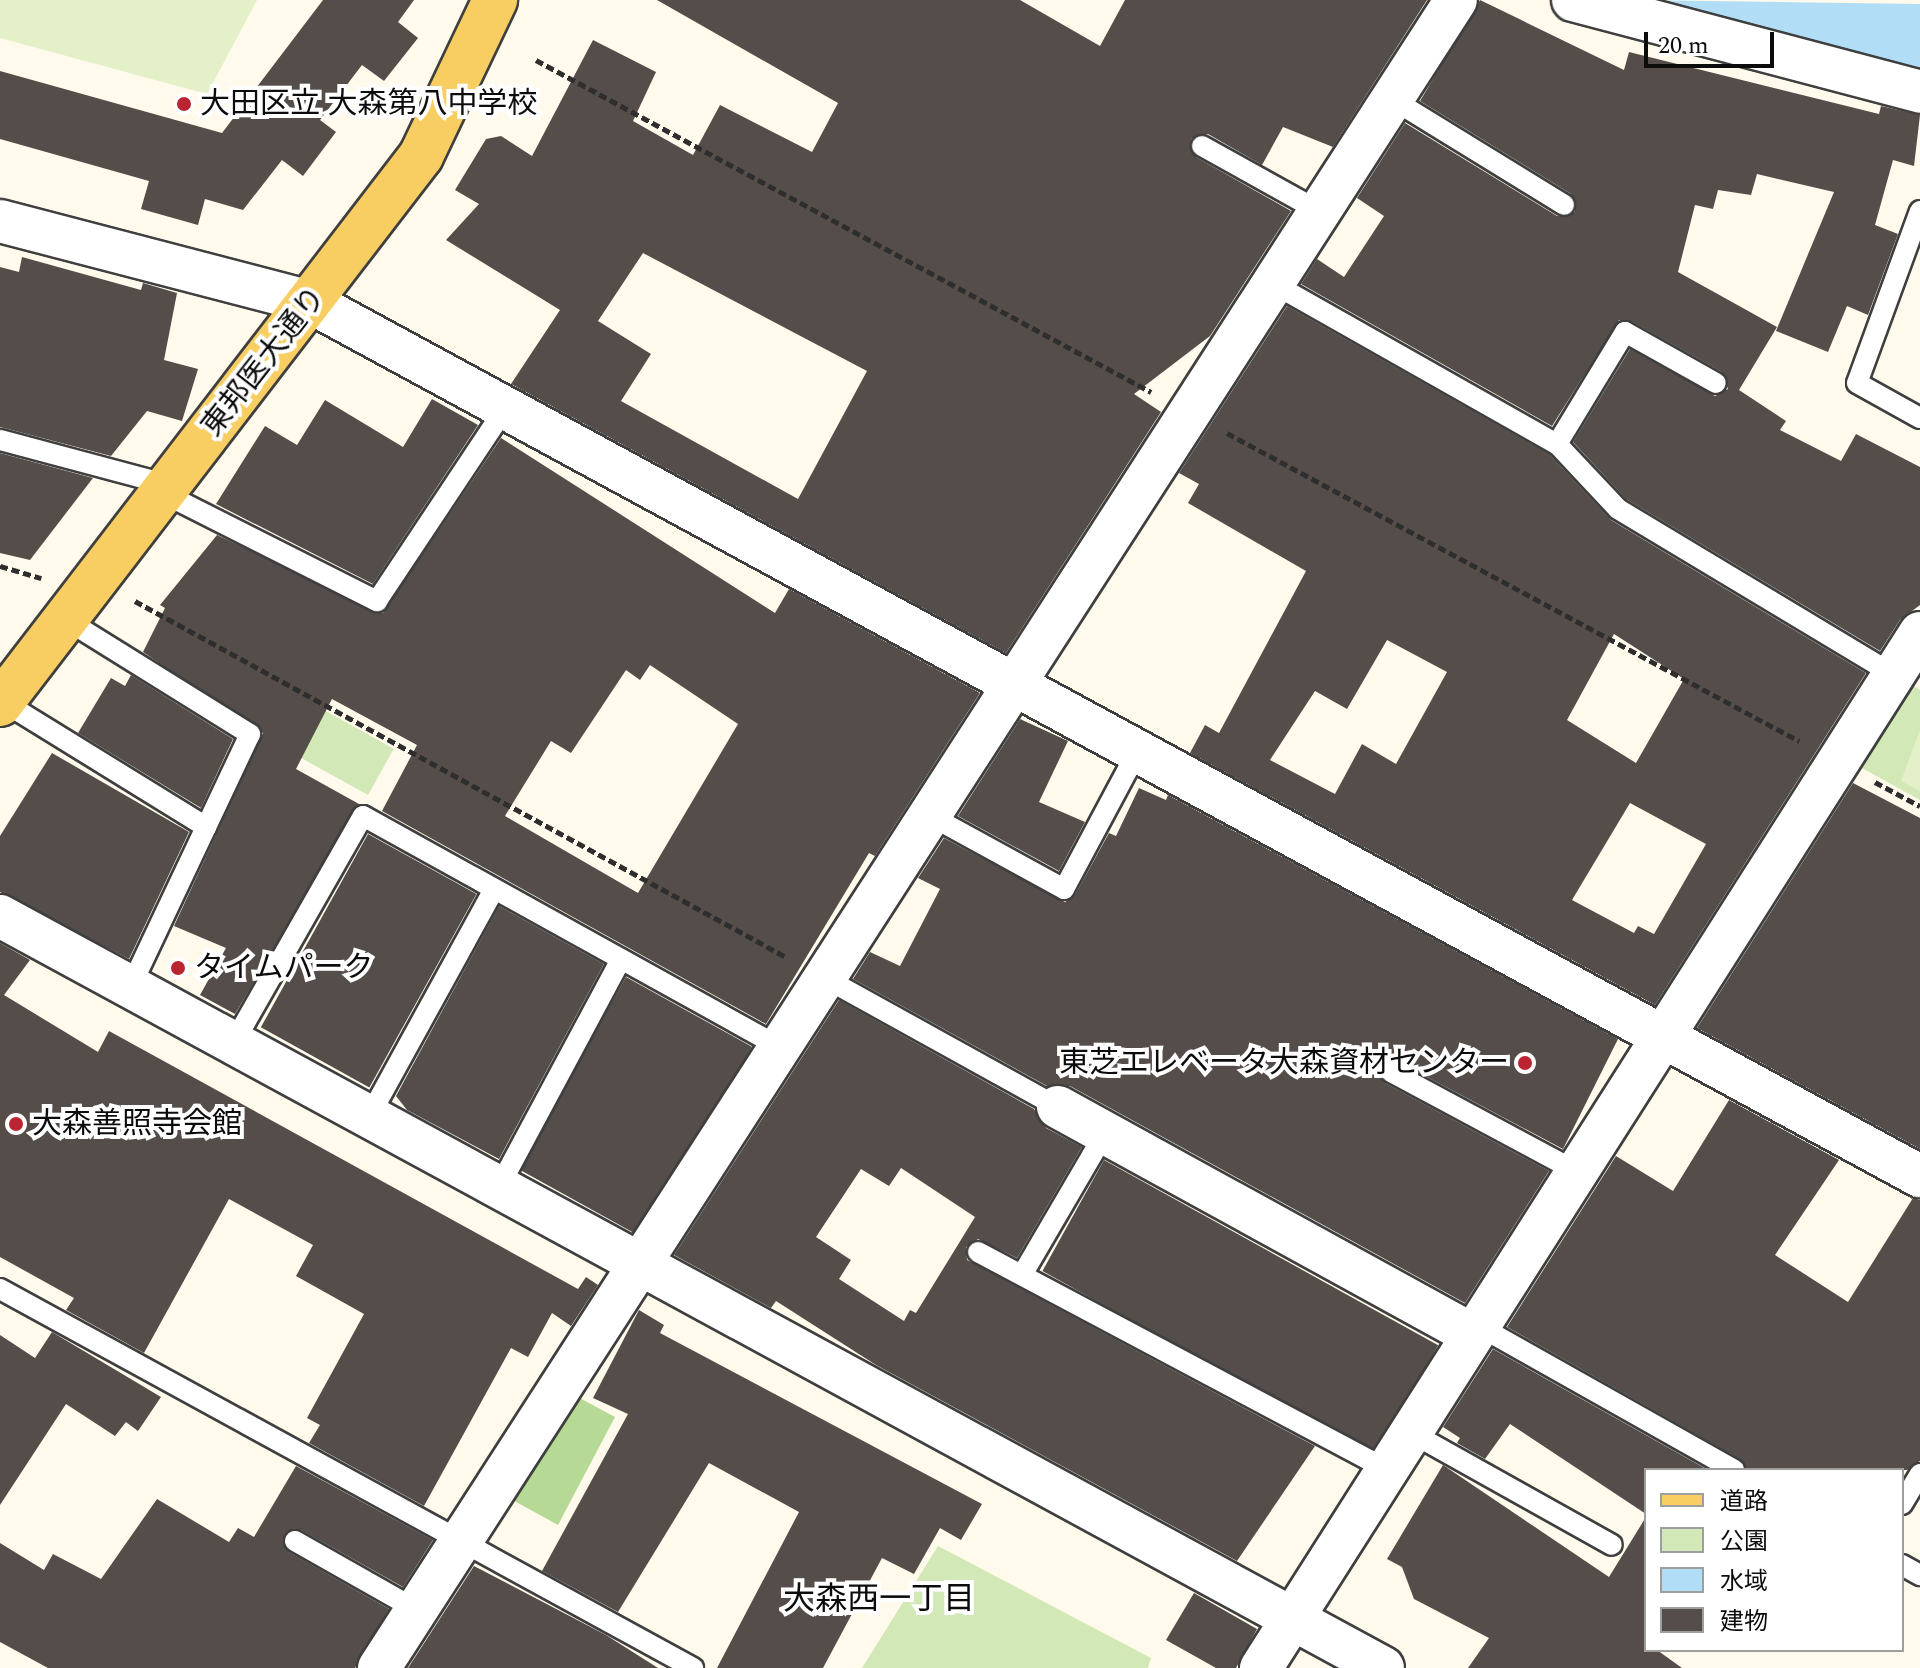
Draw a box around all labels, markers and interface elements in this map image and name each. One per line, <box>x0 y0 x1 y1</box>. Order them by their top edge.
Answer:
scale bar <box>1648 16 1778 66</box>
text: 20 m <box>1658 28 1709 64</box>
place label: 大田区立 大森第八中学校 <box>200 86 537 122</box>
marker: 大田区立 大森第八中学校 <box>175 95 193 113</box>
street label: 東邦医大通り <box>194 280 334 444</box>
place label: タイムパーク <box>194 950 374 986</box>
marker: タイムパーク <box>169 959 187 977</box>
place label: 東芝エレベータ大森資材センター <box>1059 1045 1509 1081</box>
marker: 東芝エレベータ大森資材センター <box>1516 1054 1534 1072</box>
place label: 大森善照寺会館 <box>32 1106 242 1142</box>
marker: 大森善照寺会館 <box>7 1115 25 1133</box>
legend <box>1644 1468 1904 1652</box>
text: 道路 <box>1720 1484 1768 1520</box>
text: 公園 <box>1720 1524 1768 1560</box>
text: 水域 <box>1720 1564 1768 1600</box>
district label: 大森西一丁目 <box>783 1581 975 1619</box>
text: 建物 <box>1720 1604 1768 1640</box>

